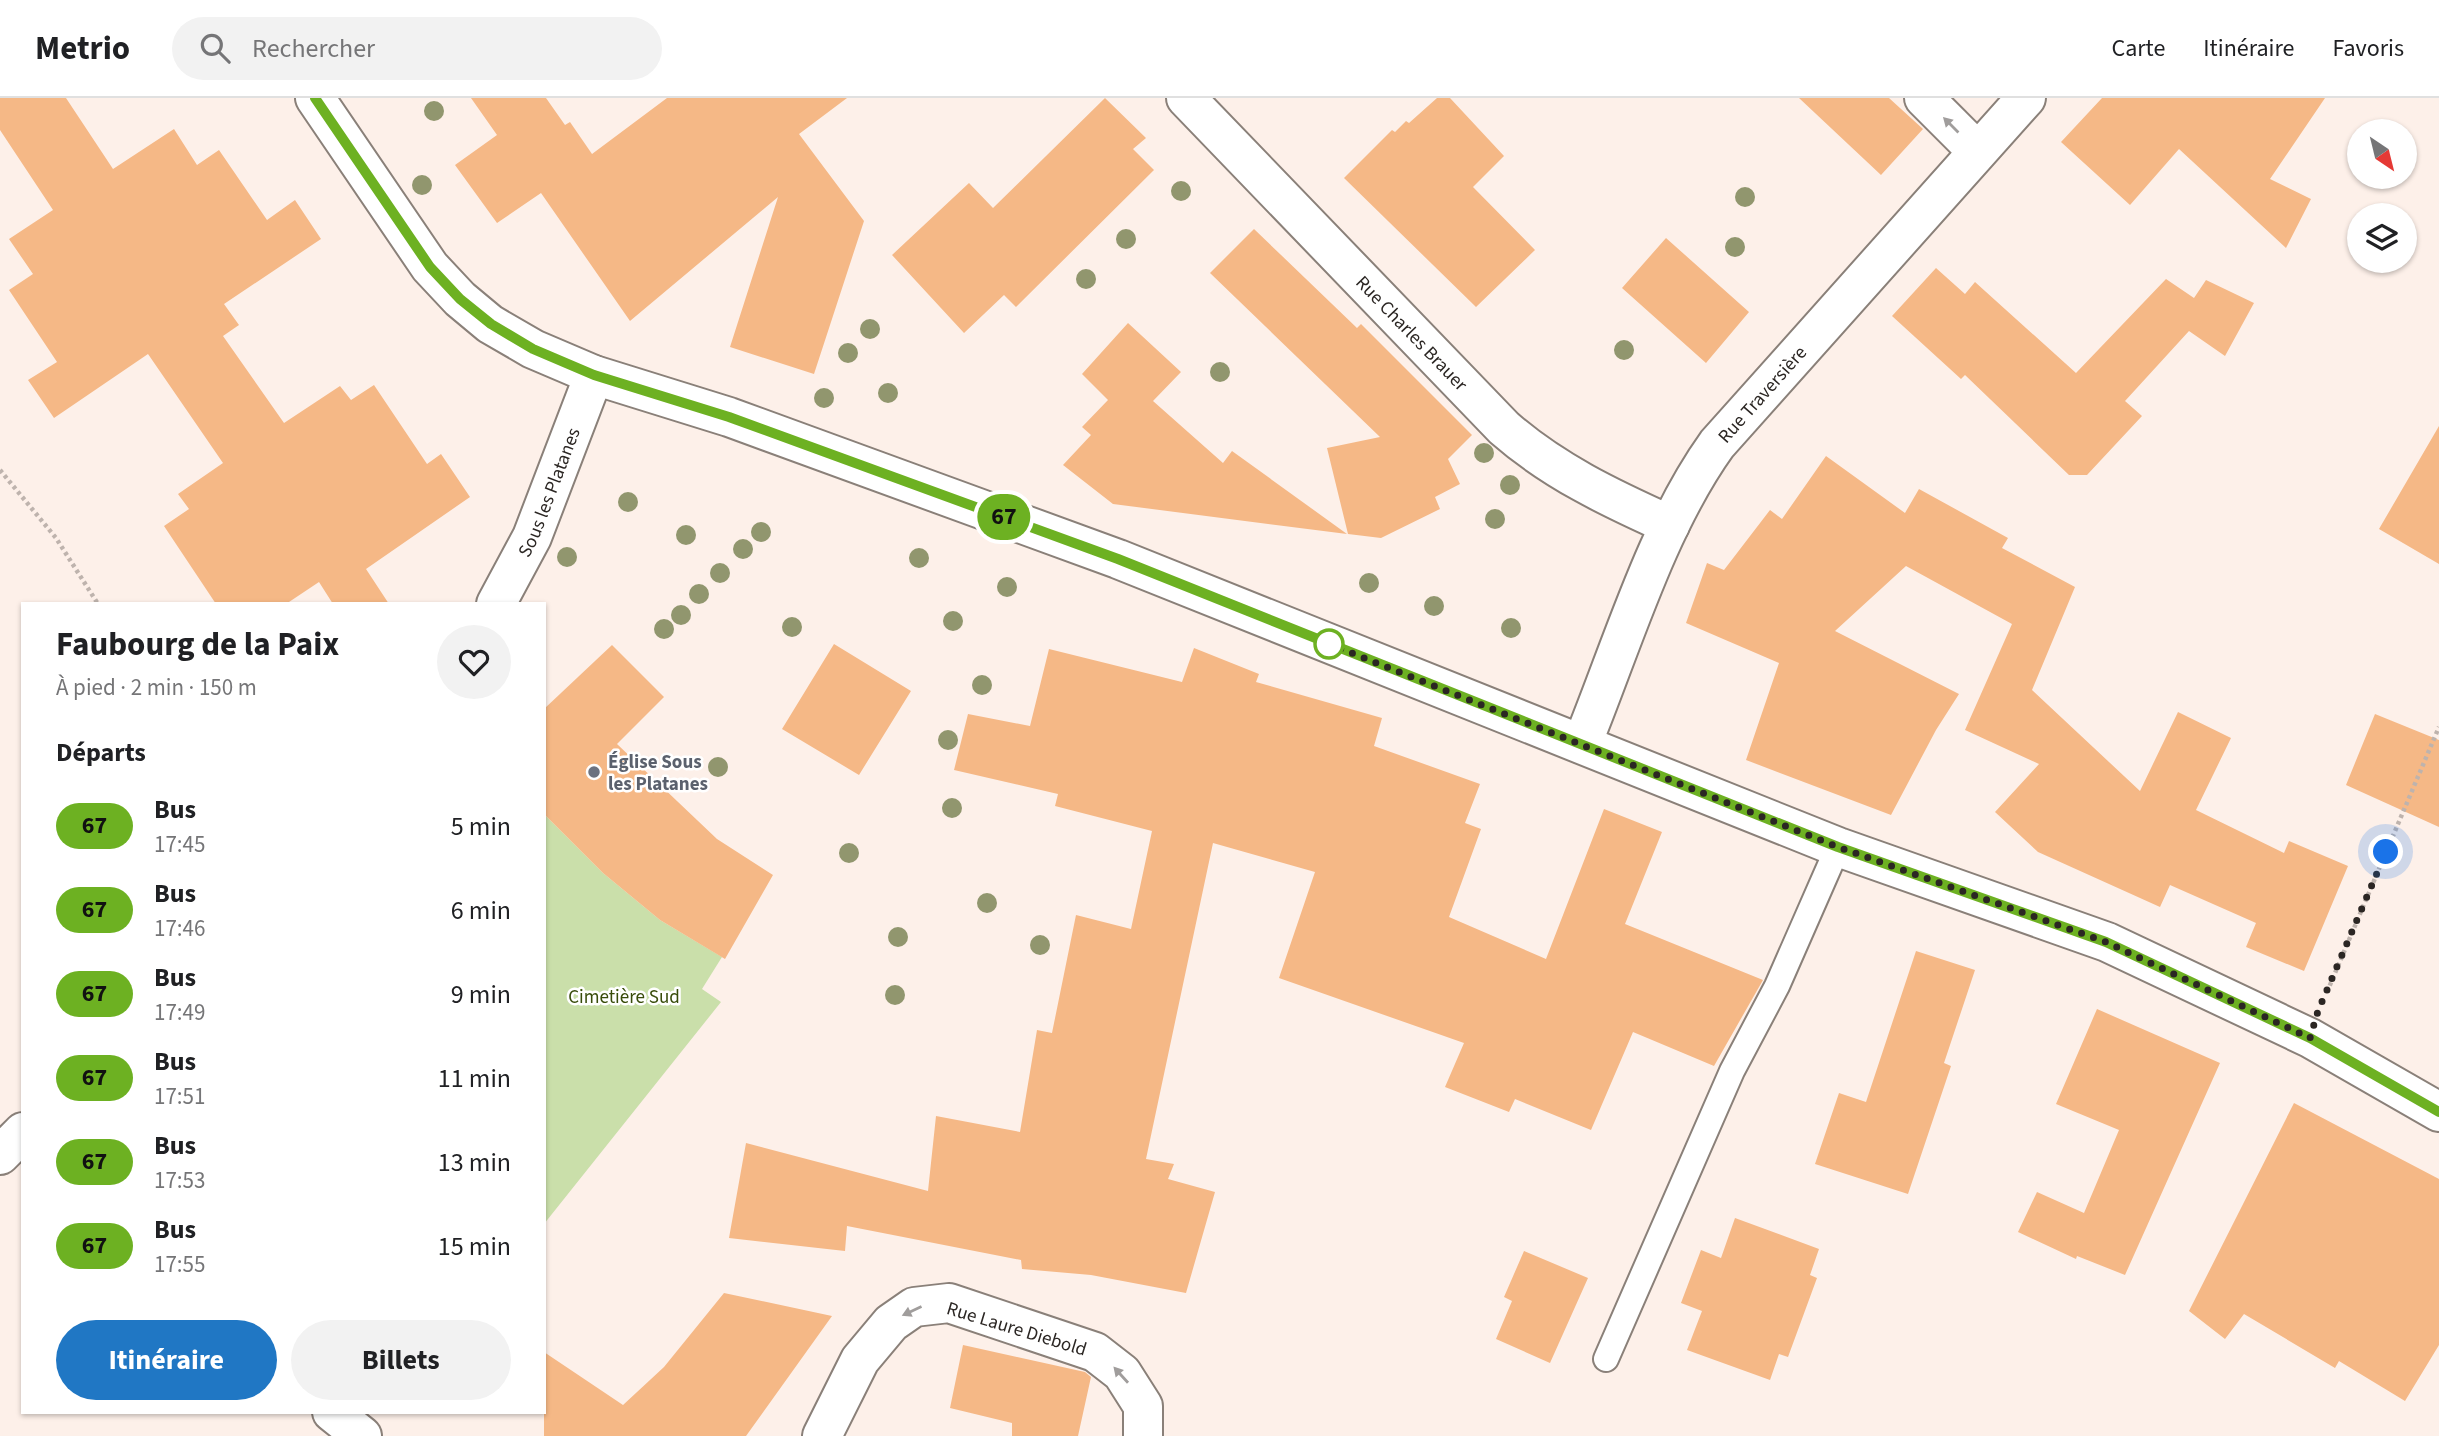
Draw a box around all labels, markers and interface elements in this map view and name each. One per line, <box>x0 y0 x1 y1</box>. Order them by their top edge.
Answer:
search box <box>172 17 662 80</box>
text: Metrio <box>35 25 130 72</box>
icon: search <box>196 29 234 67</box>
text: Rechercher <box>252 30 375 67</box>
text: Carte <box>2111 31 2165 66</box>
text: Itinéraire <box>2203 31 2294 66</box>
text: Favoris <box>2332 31 2404 66</box>
one-way arrow <box>1942 116 1959 133</box>
north arrow <box>2347 119 2417 189</box>
map controls <box>2347 119 2417 273</box>
button: layers <box>2347 203 2417 273</box>
street label: Rue Charles Brauer <box>1349 270 1474 398</box>
street label: Rue Traversière <box>1712 340 1814 449</box>
street label: Sous les Platanes <box>512 424 588 562</box>
line badge: 67 <box>972 494 1036 540</box>
text: 67 <box>991 499 1017 534</box>
text: Faubourg de la Paix <box>56 621 339 668</box>
button: heart <box>437 625 511 699</box>
unlabelled marker <box>1314 629 1344 659</box>
text: À pied · 2 min · 150 m <box>56 671 257 704</box>
text: Départs <box>56 734 146 771</box>
place label: Église Sous les Platanes <box>608 749 708 798</box>
marker: Église Sous les Platanes <box>586 764 602 780</box>
text: Bus <box>154 791 196 828</box>
text: 67 <box>82 808 107 843</box>
text: 5 min <box>451 808 511 845</box>
text: 17:45 <box>154 828 205 861</box>
your location <box>2368 834 2403 869</box>
text: Bus <box>154 875 196 912</box>
text: 67 <box>82 892 107 927</box>
text: 6 min <box>451 892 511 929</box>
text: 17:46 <box>154 912 205 945</box>
text: Bus <box>154 959 196 996</box>
text: 67 <box>82 976 107 1011</box>
text: 9 min <box>451 976 511 1013</box>
park label: Cimetière Sud <box>568 984 680 1011</box>
text: 17:49 <box>154 996 205 1029</box>
text: Bus <box>154 1043 196 1080</box>
text: 67 <box>82 1060 107 1095</box>
text: 11 min <box>438 1060 511 1097</box>
text: 17:51 <box>154 1080 205 1113</box>
text: Bus <box>154 1127 196 1164</box>
text: 67 <box>82 1144 107 1179</box>
text: 13 min <box>438 1144 511 1181</box>
text: 17:53 <box>154 1164 205 1197</box>
text: Bus <box>154 1211 196 1248</box>
text: 67 <box>82 1228 107 1263</box>
text: 15 min <box>438 1228 511 1265</box>
text: 17:55 <box>154 1248 205 1281</box>
street label: Rue Laure Diebold <box>943 1295 1090 1364</box>
one-way arrow <box>902 1305 922 1317</box>
button: Itinéraire <box>56 1320 277 1400</box>
button: Billets <box>291 1320 511 1400</box>
one-way arrow <box>1113 1366 1129 1384</box>

